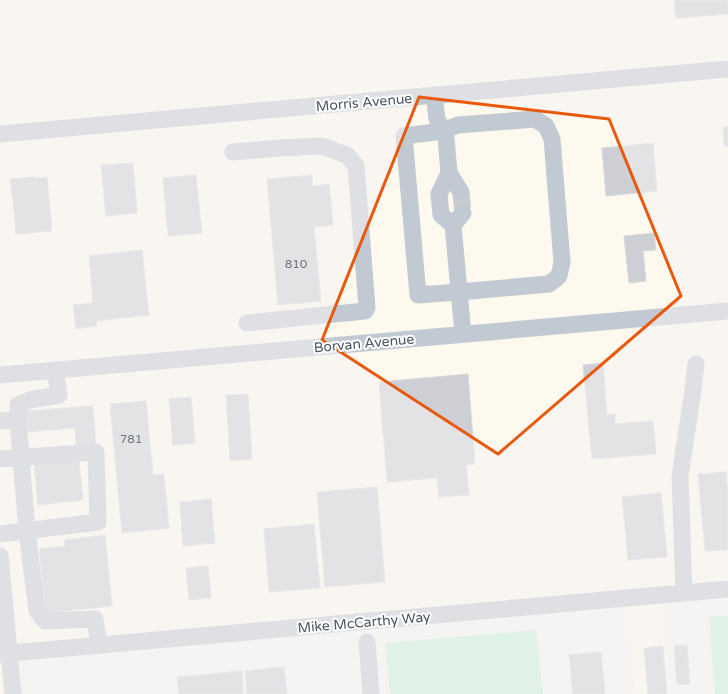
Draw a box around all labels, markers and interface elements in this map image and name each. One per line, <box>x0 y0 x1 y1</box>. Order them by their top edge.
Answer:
street label: Morris Avenue <box>315 90 413 115</box>
house number: 810 <box>285 257 308 271</box>
street label: Borvan Avenue <box>313 331 415 356</box>
house number: 781 <box>120 432 142 446</box>
street label: Mike McCarthy Way <box>297 608 432 637</box>

